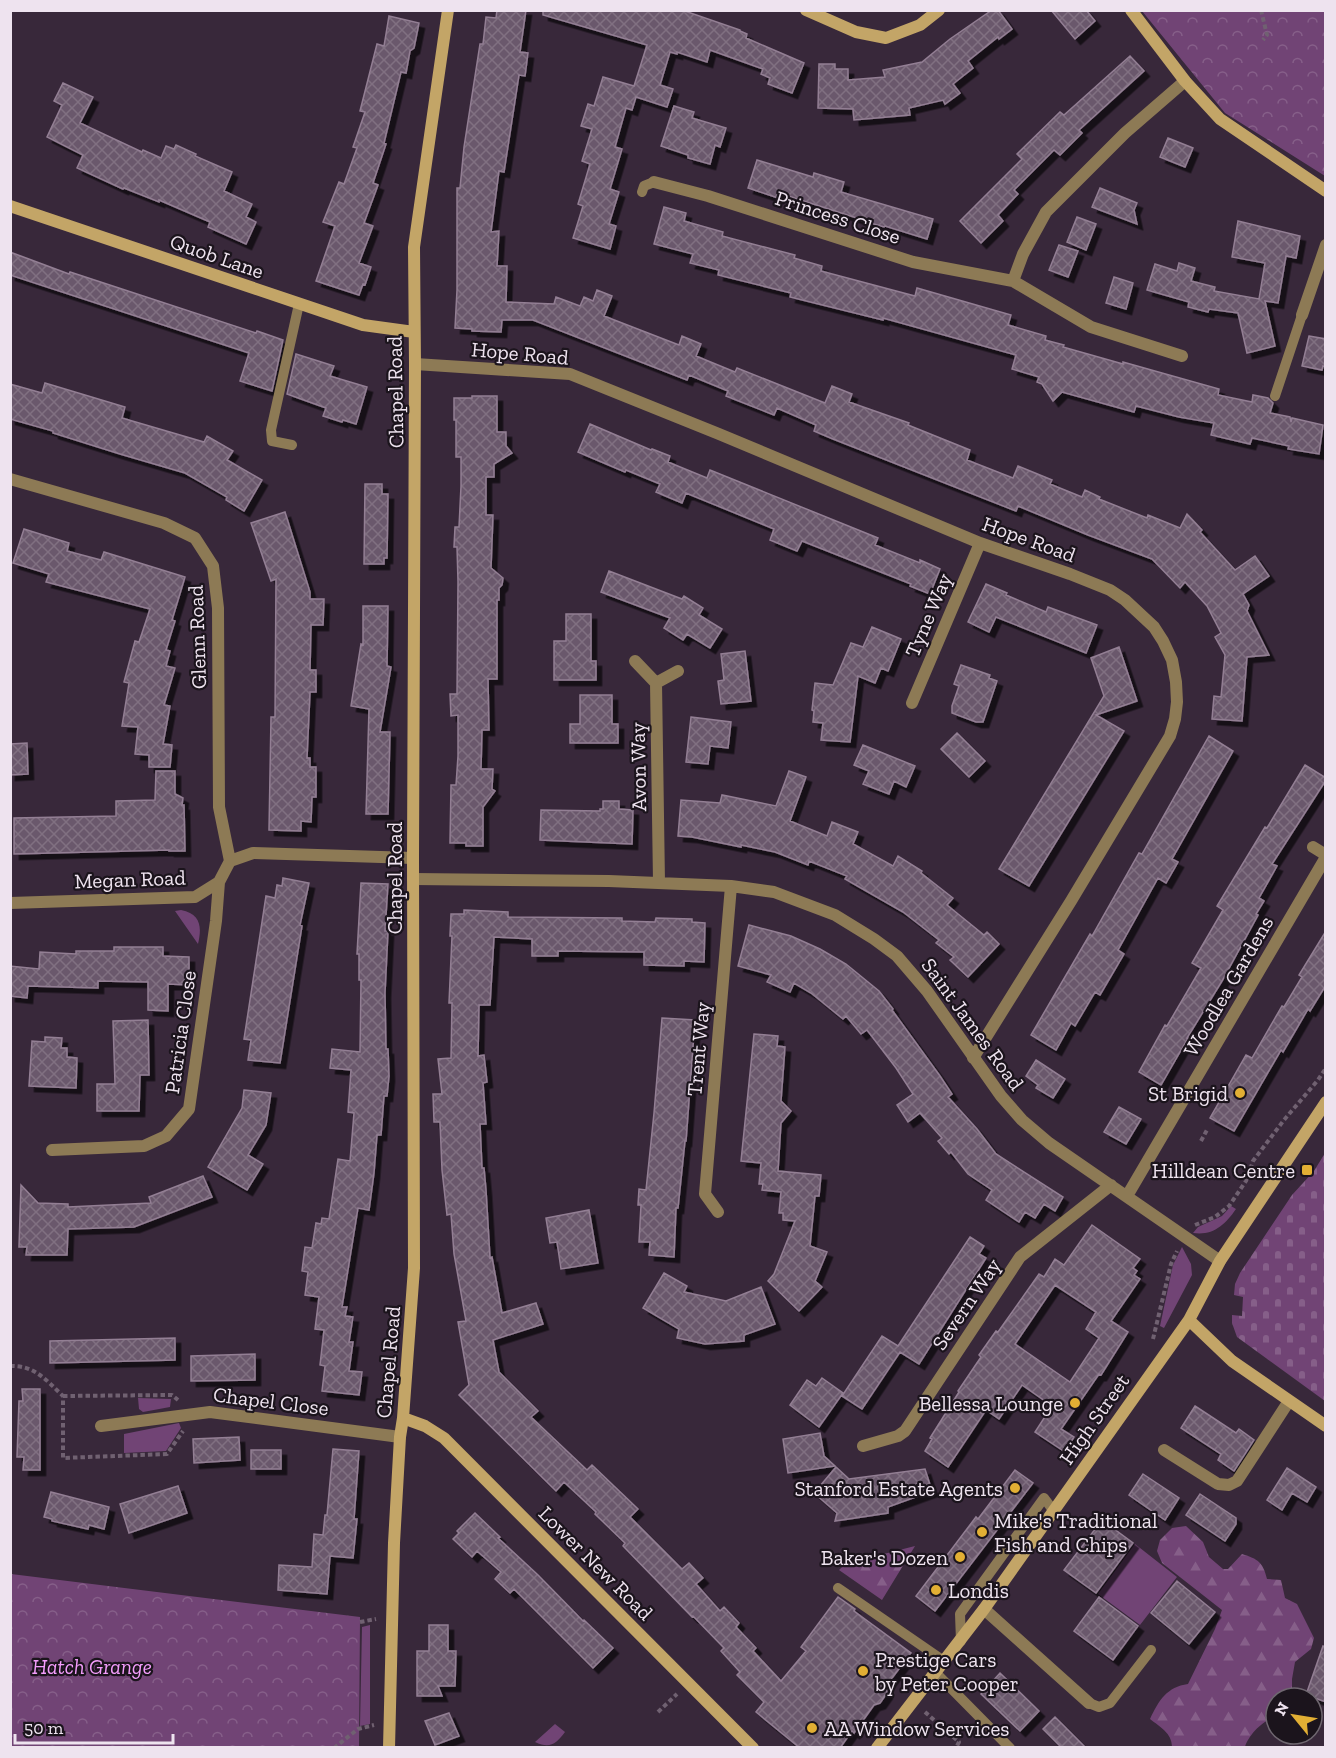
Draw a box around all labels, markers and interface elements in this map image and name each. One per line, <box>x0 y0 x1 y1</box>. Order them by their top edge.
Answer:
street label: Princess Close <box>772 185 904 249</box>
street label: Quob Lane <box>167 228 267 284</box>
street label: Chapel Road <box>382 335 408 448</box>
street label: Hope Road <box>470 336 570 370</box>
street label: Hope Road <box>979 511 1080 568</box>
street label: Tyne Way <box>899 569 957 661</box>
street label: Glenn Road <box>183 584 211 689</box>
street label: Avon Way <box>625 722 651 812</box>
street label: Chapel Road <box>382 821 407 934</box>
street label: Megan Road <box>74 865 187 893</box>
street label: Woodlea Gardens <box>1178 911 1278 1061</box>
street label: Saint James Road <box>917 953 1030 1096</box>
street label: Patricia Close <box>159 969 201 1095</box>
street label: Trent Way <box>681 1001 715 1097</box>
place label: St Brigid <box>1148 1081 1228 1106</box>
marker: St Brigid <box>1233 1086 1247 1100</box>
place label: Hilldean Centre <box>1152 1158 1295 1183</box>
marker: Hilldean Centre <box>1300 1163 1314 1177</box>
street label: Severn Way <box>926 1253 1006 1354</box>
street label: Chapel Road <box>371 1304 405 1419</box>
street label: High Street <box>1054 1369 1134 1469</box>
street label: Chapel Close <box>212 1382 330 1421</box>
place label: Bellessa Lounge <box>919 1391 1063 1416</box>
marker: Bellessa Lounge <box>1068 1396 1082 1410</box>
place label: Stanford Estate Agents <box>794 1476 1003 1501</box>
marker: Stanford Estate Agents <box>1008 1481 1022 1495</box>
street label: Lower New Road <box>534 1501 659 1626</box>
place label: Mike's Traditional Fish and Chips <box>994 1508 1158 1557</box>
marker: Mike's Traditional Fish and Chips <box>975 1525 989 1539</box>
place label: Baker's Dozen <box>821 1545 948 1570</box>
marker: Baker's Dozen <box>953 1550 967 1564</box>
place label: Londis <box>948 1578 1009 1603</box>
marker: Londis <box>929 1583 943 1597</box>
place label: Prestige Cars by Peter Cooper <box>874 1647 1019 1696</box>
park label: Hatch Grange <box>32 1654 152 1679</box>
marker: Prestige Cars by Peter Cooper <box>856 1664 870 1678</box>
north arrow <box>1264 1686 1324 1746</box>
text: N <box>1270 1699 1293 1719</box>
scale bar <box>15 1707 172 1745</box>
place label: AA Window Services <box>824 1716 1009 1741</box>
text: 50 m <box>24 1717 64 1739</box>
marker: AA Window Services <box>805 1721 819 1735</box>

